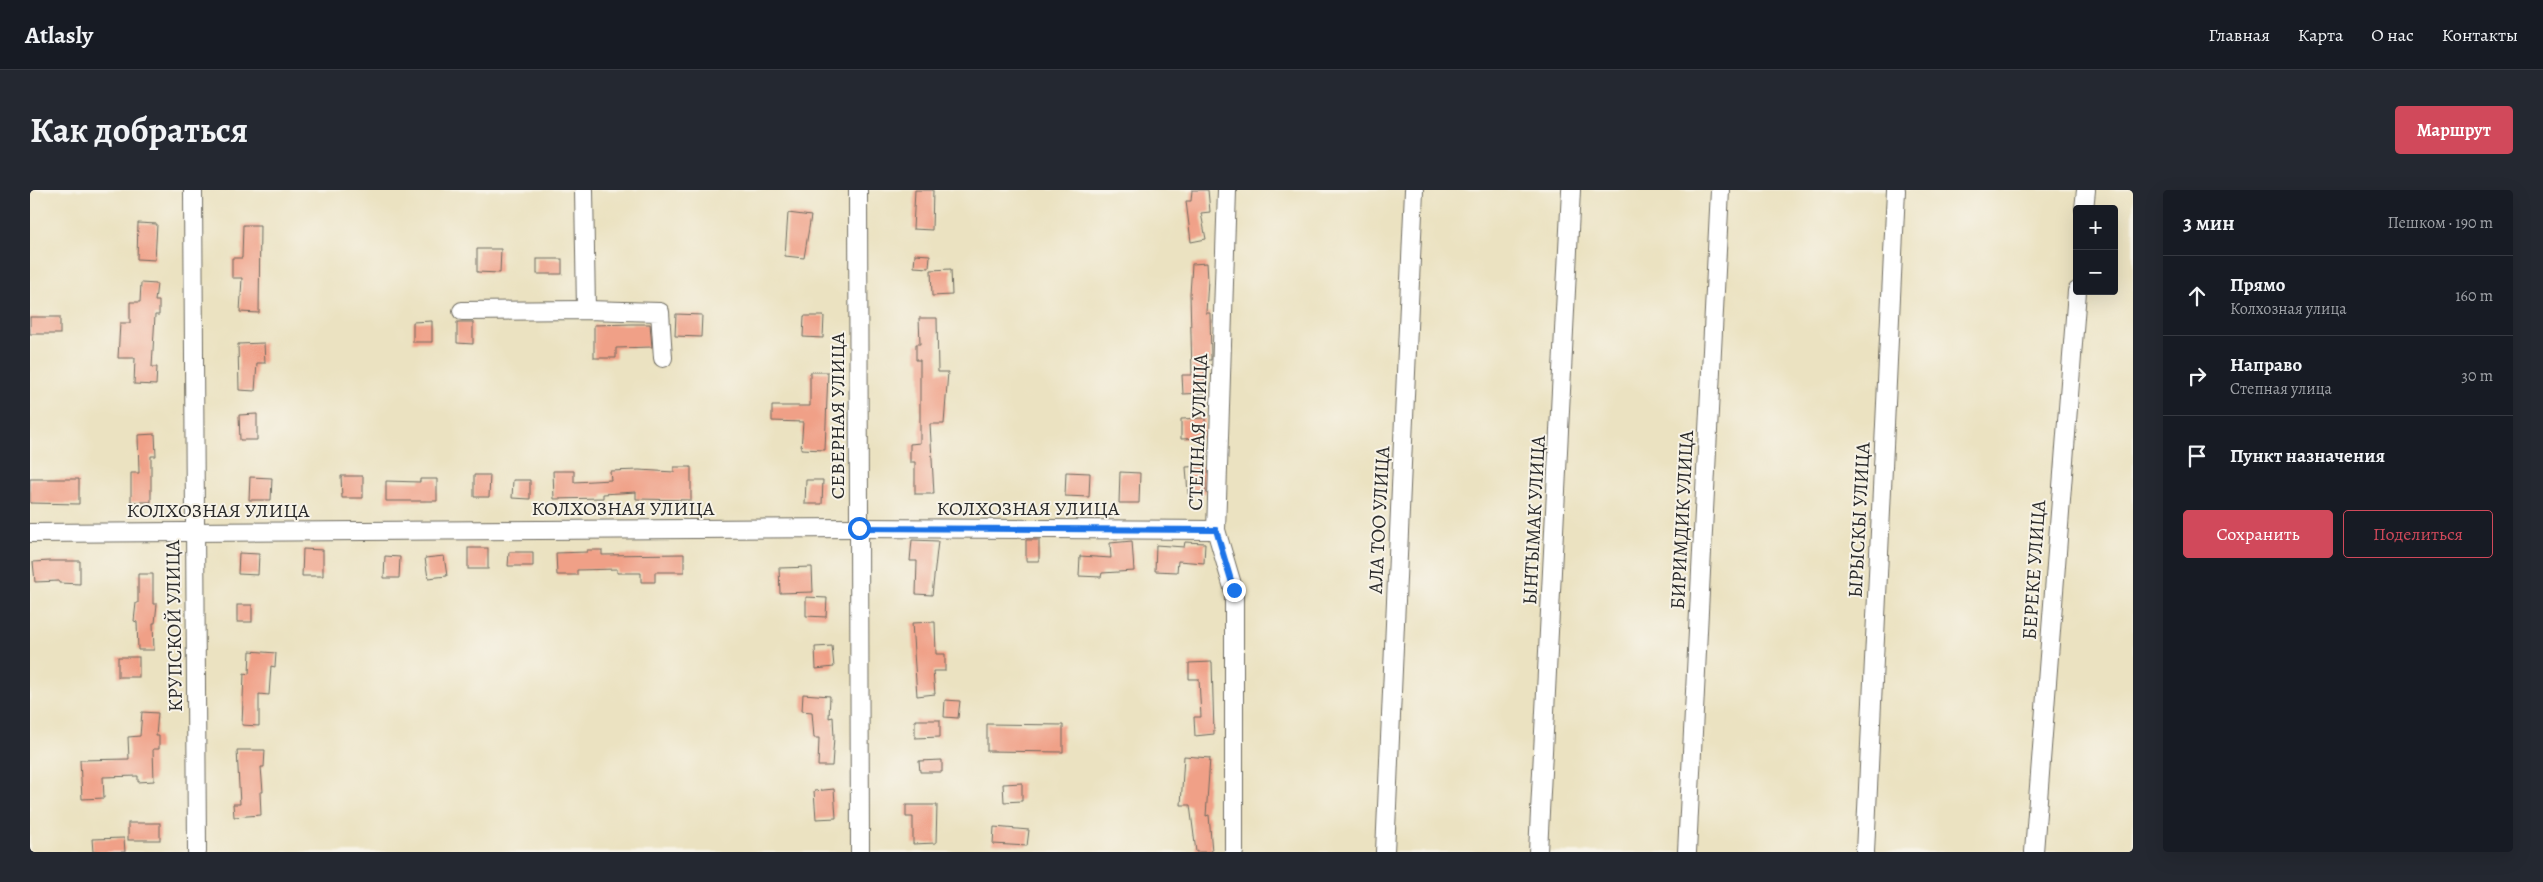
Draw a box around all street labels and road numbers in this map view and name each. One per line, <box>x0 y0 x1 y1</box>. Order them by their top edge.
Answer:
street label: СЕВЕРНАЯ УЛИЦА <box>824 332 851 499</box>
street label: СТЕПНАЯ УЛИЦА <box>1182 353 1214 511</box>
street label: БИРИМДИК УЛИЦА <box>1664 429 1700 610</box>
street label: ЫНТЫМАК УЛИЦА <box>1516 434 1552 605</box>
street label: ЫРЫСКЫ УЛИЦА <box>1841 441 1877 598</box>
street label: АЛА ТОО УЛИЦА <box>1362 445 1396 595</box>
street label: КОЛХОЗНАЯ УЛИЦА <box>532 495 715 522</box>
street label: КОЛХОЗНАЯ УЛИЦА <box>937 495 1120 522</box>
street label: КОЛХОЗНАЯ УЛИЦА <box>127 497 310 524</box>
street label: БЕРЕКЕ УЛИЦА <box>2016 499 2052 641</box>
street label: КРУПСКОЙ УЛИЦА <box>159 539 189 712</box>

